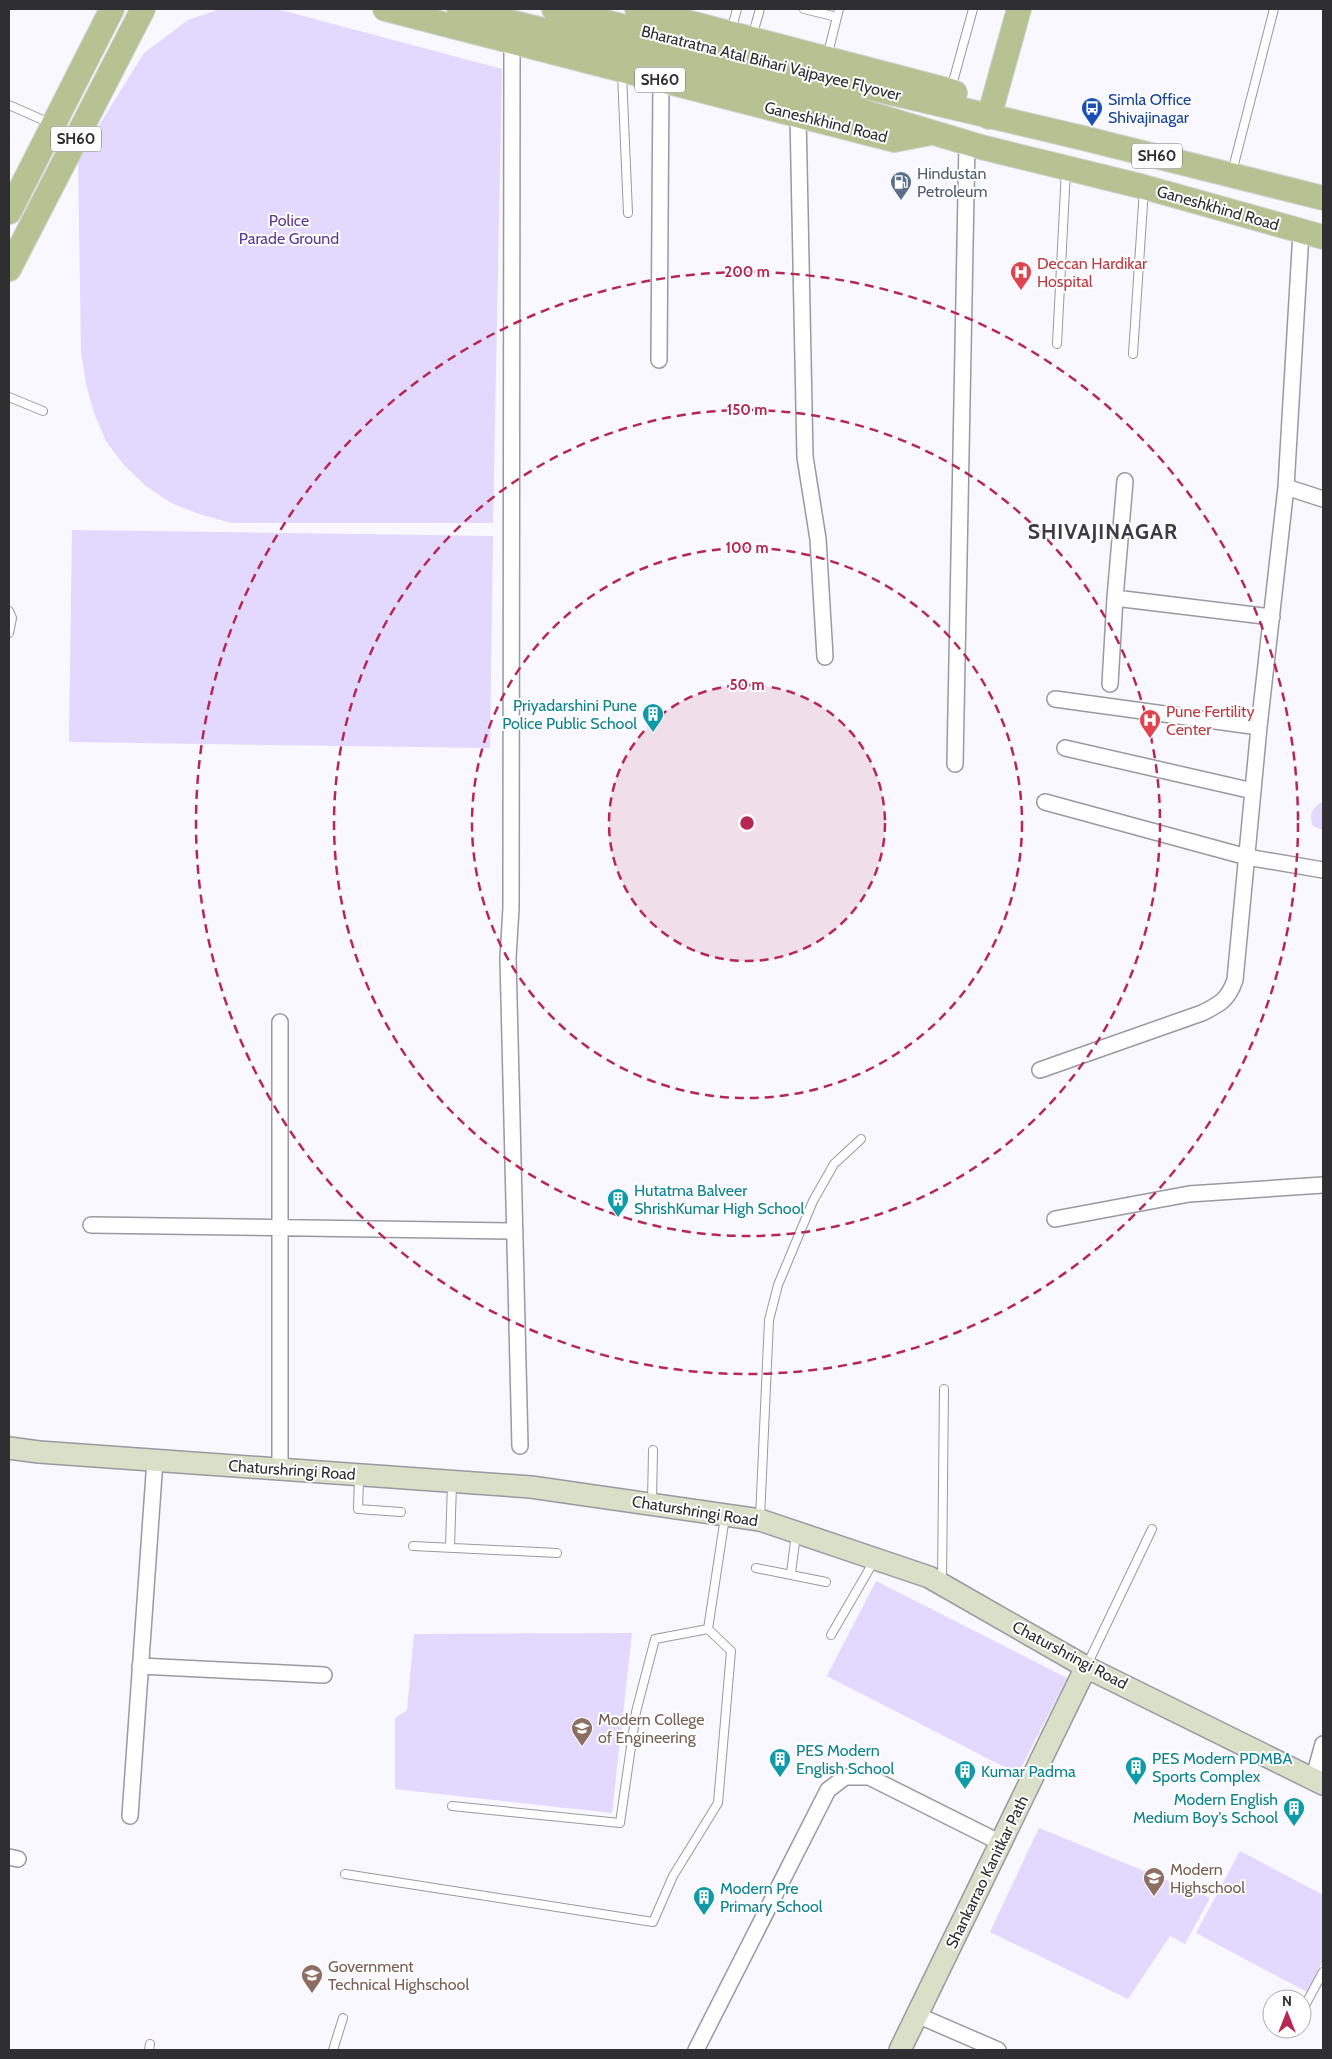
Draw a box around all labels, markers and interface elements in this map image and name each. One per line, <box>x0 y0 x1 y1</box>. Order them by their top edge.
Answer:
street label: Bharatratna Atal Bihari Vajpayee Flyover <box>639 22 904 105</box>
road number: SH60 <box>635 68 685 92</box>
place label: Simla Office Shivajinagar <box>1108 90 1191 127</box>
bus stop icon: Simla Office Shivajinagar <box>1080 96 1104 127</box>
street label: Ganeshkhind Road <box>762 98 890 146</box>
road number: SH60 <box>51 126 101 152</box>
road number: SH60 <box>1132 144 1182 168</box>
place label: Hindustan Petroleum <box>917 164 987 201</box>
fuel station icon: Hindustan Petroleum <box>889 170 913 201</box>
street label: Ganeshkhind Road <box>1155 181 1281 235</box>
park label: Police Parade Ground <box>239 211 339 248</box>
place label: Deccan Hardikar Hospital <box>1037 254 1148 291</box>
hospital icon: Deccan Hardikar Hospital <box>1009 260 1033 291</box>
text: 200 m <box>724 263 770 281</box>
text: 150 m <box>727 401 767 419</box>
district label: SHIVAJINAGAR <box>1028 519 1178 544</box>
text: 100 m <box>725 539 769 557</box>
text: 50 m <box>729 676 765 694</box>
place label: Priyadarshini Pune Police Public School <box>502 696 637 733</box>
building icon: Priyadarshini Pune Police Public School <box>641 702 665 733</box>
place label: Pune Fertility Center <box>1166 702 1255 739</box>
hospital icon: Pune Fertility Center <box>1138 708 1162 739</box>
centre of rings <box>738 814 756 832</box>
place label: Hutatma Balveer ShrishKumar High School <box>634 1181 804 1218</box>
building icon: Hutatma Balveer ShrishKumar High School <box>606 1187 630 1218</box>
street label: Chaturshringi Road <box>228 1456 356 1484</box>
street label: Chaturshringi Road <box>631 1492 759 1530</box>
street label: Chaturshringi Road <box>1009 1617 1131 1693</box>
place label: Modern College of Engineering <box>598 1710 705 1747</box>
school or university icon: Modern College of Engineering <box>570 1716 594 1747</box>
place label: PES Modern English School <box>796 1741 895 1778</box>
building icon: PES Modern English School <box>768 1747 792 1778</box>
place label: PES Modern PDMBA Sports Complex <box>1152 1749 1292 1786</box>
building icon: PES Modern PDMBA Sports Complex <box>1124 1755 1148 1786</box>
building icon: Kumar Padma <box>953 1759 977 1790</box>
place label: Kumar Padma <box>981 1762 1076 1781</box>
place label: Modern English Medium Boy's School <box>1133 1790 1278 1827</box>
street label: Shankarrao Kanitkar Path <box>942 1792 1032 1952</box>
building icon: Modern English Medium Boy's School <box>1282 1796 1306 1827</box>
place label: Modern Highschool <box>1170 1860 1245 1897</box>
school or university icon: Modern Highschool <box>1142 1866 1166 1897</box>
place label: Modern Pre Primary School <box>720 1879 823 1916</box>
building icon: Modern Pre Primary School <box>692 1885 716 1916</box>
place label: Government Technical Highschool <box>328 1957 469 1994</box>
school or university icon: Government Technical Highschool <box>300 1963 324 1994</box>
north arrow <box>1262 1989 1312 2039</box>
text: N <box>1282 1992 1292 2010</box>

